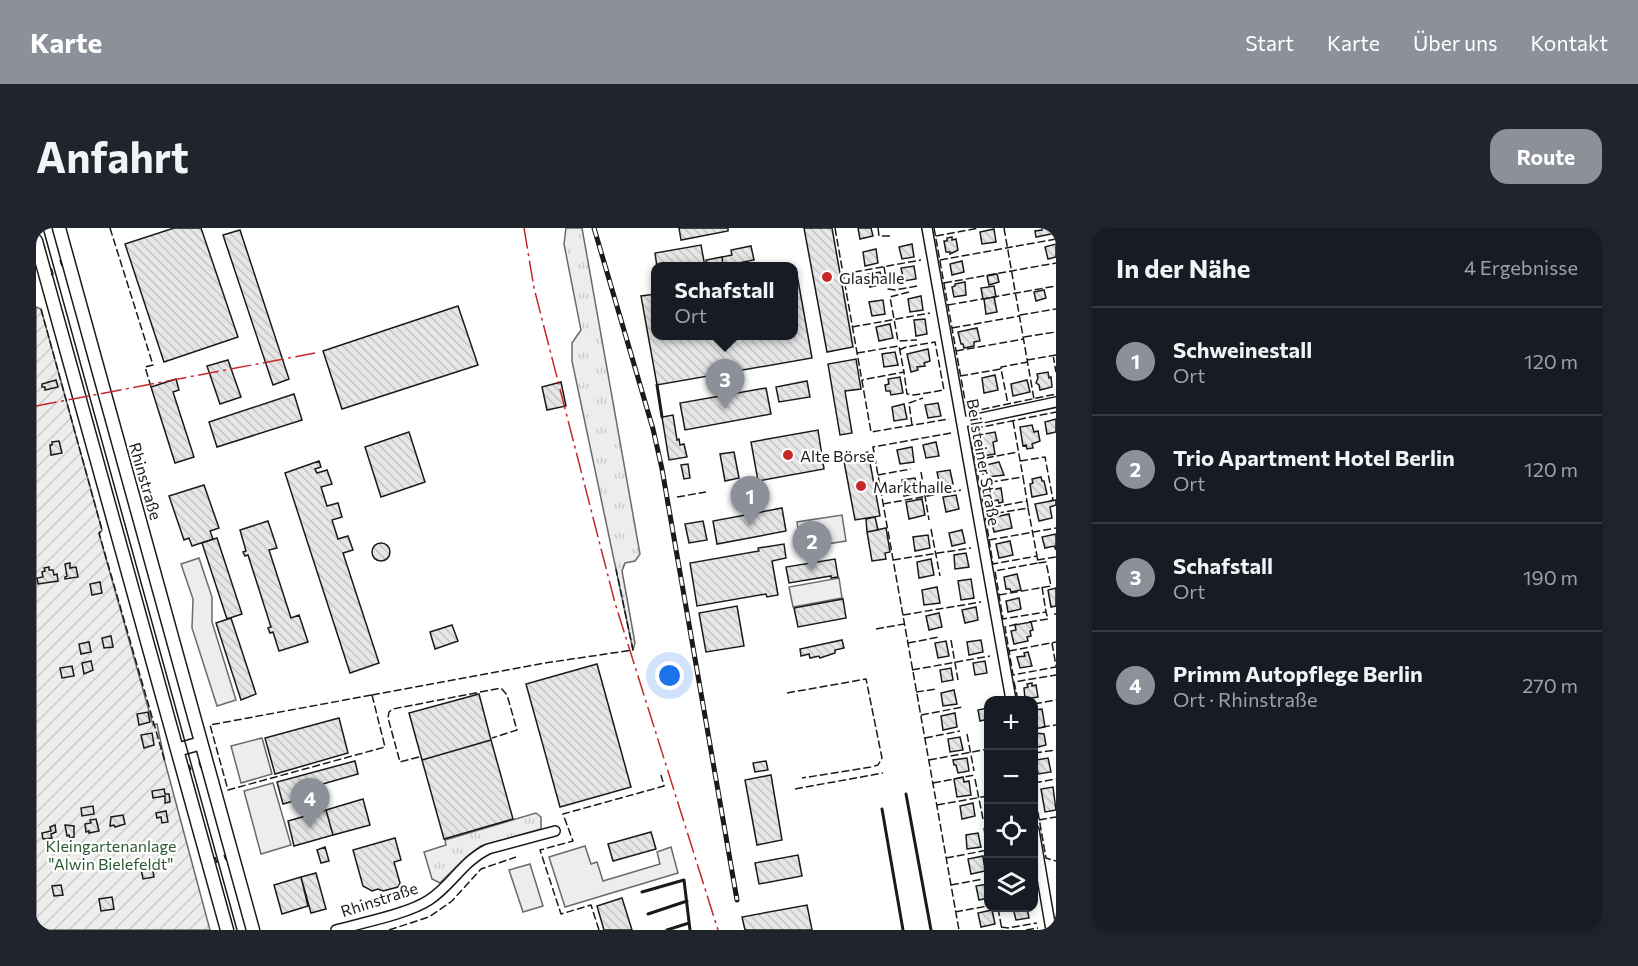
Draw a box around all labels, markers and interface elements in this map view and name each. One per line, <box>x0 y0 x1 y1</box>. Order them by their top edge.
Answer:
text: Karte <box>30 25 102 59</box>
text: Start <box>1245 30 1294 55</box>
text: Karte <box>1327 30 1380 55</box>
text: Über uns <box>1413 30 1497 55</box>
text: Kontakt <box>1530 30 1608 55</box>
button: Route <box>1490 129 1602 184</box>
text: Anfahrt <box>36 130 189 182</box>
text: In der Nähe <box>1116 252 1251 283</box>
text: 4 Ergebnisse <box>1464 255 1578 279</box>
popup <box>651 262 798 340</box>
place label: Glashalle <box>839 268 905 287</box>
marker: Glashalle <box>820 270 834 284</box>
text: Schafstall <box>674 276 775 303</box>
text: Ort <box>674 303 707 327</box>
text: Schweinestall <box>1173 336 1312 363</box>
text: 1 <box>1131 349 1140 373</box>
text: 120 m <box>1524 349 1578 373</box>
pin: 3 <box>706 360 744 409</box>
text: Ort <box>1173 363 1206 387</box>
street label: Beilsteiner Straße <box>963 397 1005 527</box>
street label: Rhinstraße <box>126 440 166 522</box>
text: Trio Apartment Hotel Berlin <box>1173 444 1455 471</box>
place label: Alte Börse <box>800 446 875 465</box>
marker: Alte Börse <box>781 448 795 462</box>
text: 2 <box>1130 457 1141 481</box>
text: 120 m <box>1524 457 1578 481</box>
text: Ort <box>1173 471 1206 495</box>
pin: 1 <box>730 476 770 526</box>
place label: Markthalle <box>873 477 952 496</box>
marker: Markthalle <box>854 479 868 493</box>
pin: 2 <box>792 522 832 571</box>
text: Schafstall <box>1173 552 1273 579</box>
text: 3 <box>1130 565 1141 589</box>
text: 190 m <box>1523 565 1578 589</box>
text: Ort <box>1173 579 1206 603</box>
text: Primm Autopflege Berlin <box>1173 660 1423 687</box>
your location <box>655 661 684 690</box>
text: 4 <box>1129 673 1142 697</box>
text: 270 m <box>1522 673 1578 697</box>
text: Ort · Rhinstraße <box>1173 687 1318 711</box>
map controls <box>984 696 1038 912</box>
button: + <box>984 696 1038 750</box>
button: − <box>984 750 1038 804</box>
pin: 4 <box>290 778 330 828</box>
button: locate <box>984 804 1038 858</box>
park label: Kleingartenanlage "Alwin Bielefeldt" <box>46 836 176 873</box>
button: layers <box>984 858 1038 912</box>
street label: Rhinstraße <box>338 878 420 920</box>

